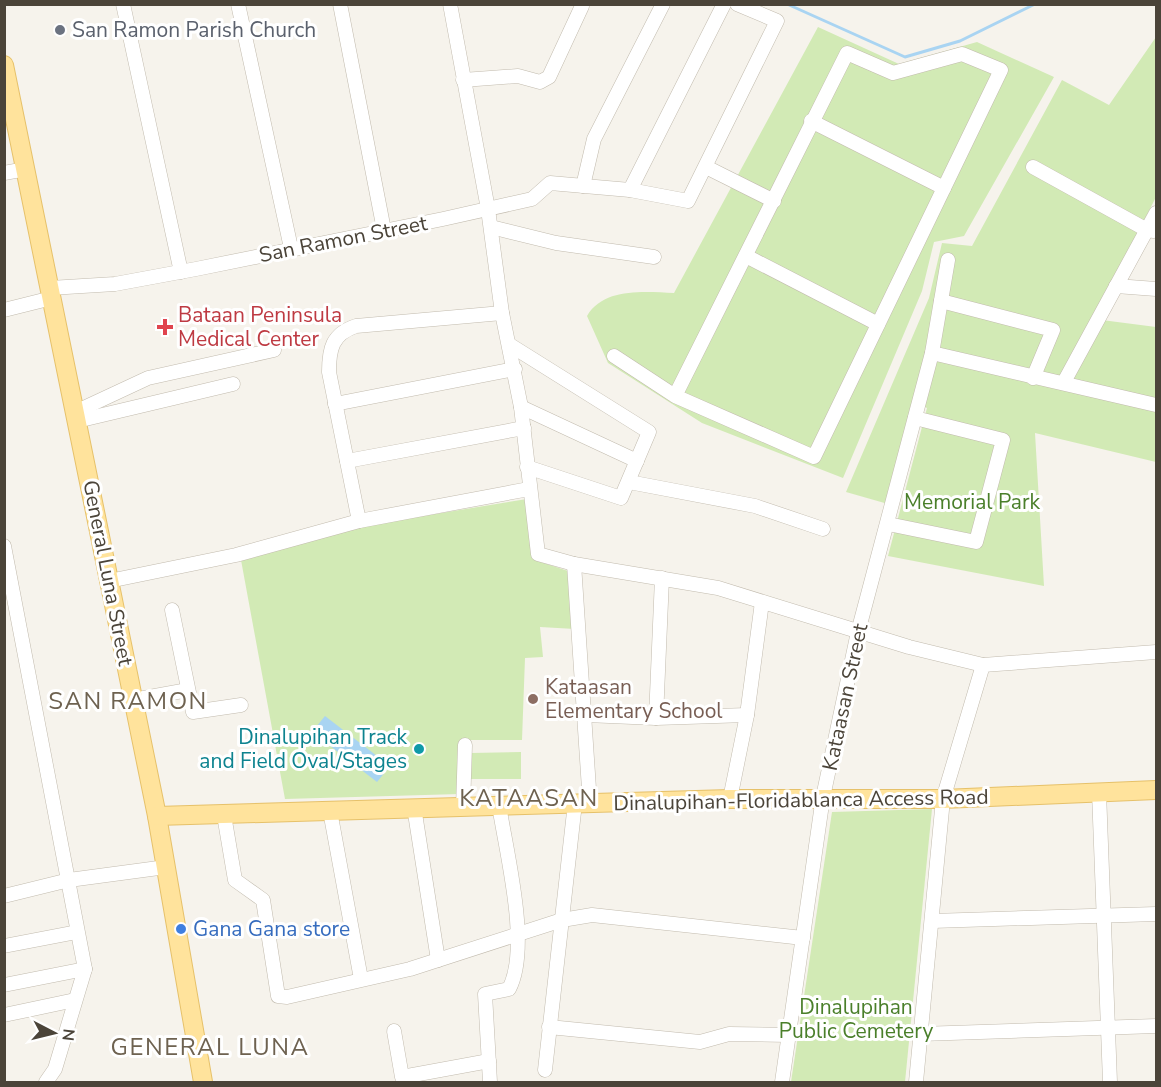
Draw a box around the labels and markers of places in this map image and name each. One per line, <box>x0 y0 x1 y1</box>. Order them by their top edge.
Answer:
place label: San Ramon Parish Church <box>72 16 316 44</box>
marker: San Ramon Parish Church <box>53 23 67 37</box>
place label: Bataan Peninsula Medical Center <box>178 301 342 353</box>
marker: Bataan Peninsula Medical Center <box>156 318 174 336</box>
place label: Kataasan Elementary School <box>545 673 723 725</box>
marker: Kataasan Elementary School <box>526 692 540 706</box>
place label: Dinalupihan Track and Field Oval/Stages <box>199 723 407 775</box>
marker: Dinalupihan Track and Field Oval/Stages <box>412 742 426 756</box>
place label: Gana Gana store <box>193 915 350 943</box>
marker: Gana Gana store <box>174 922 188 936</box>

